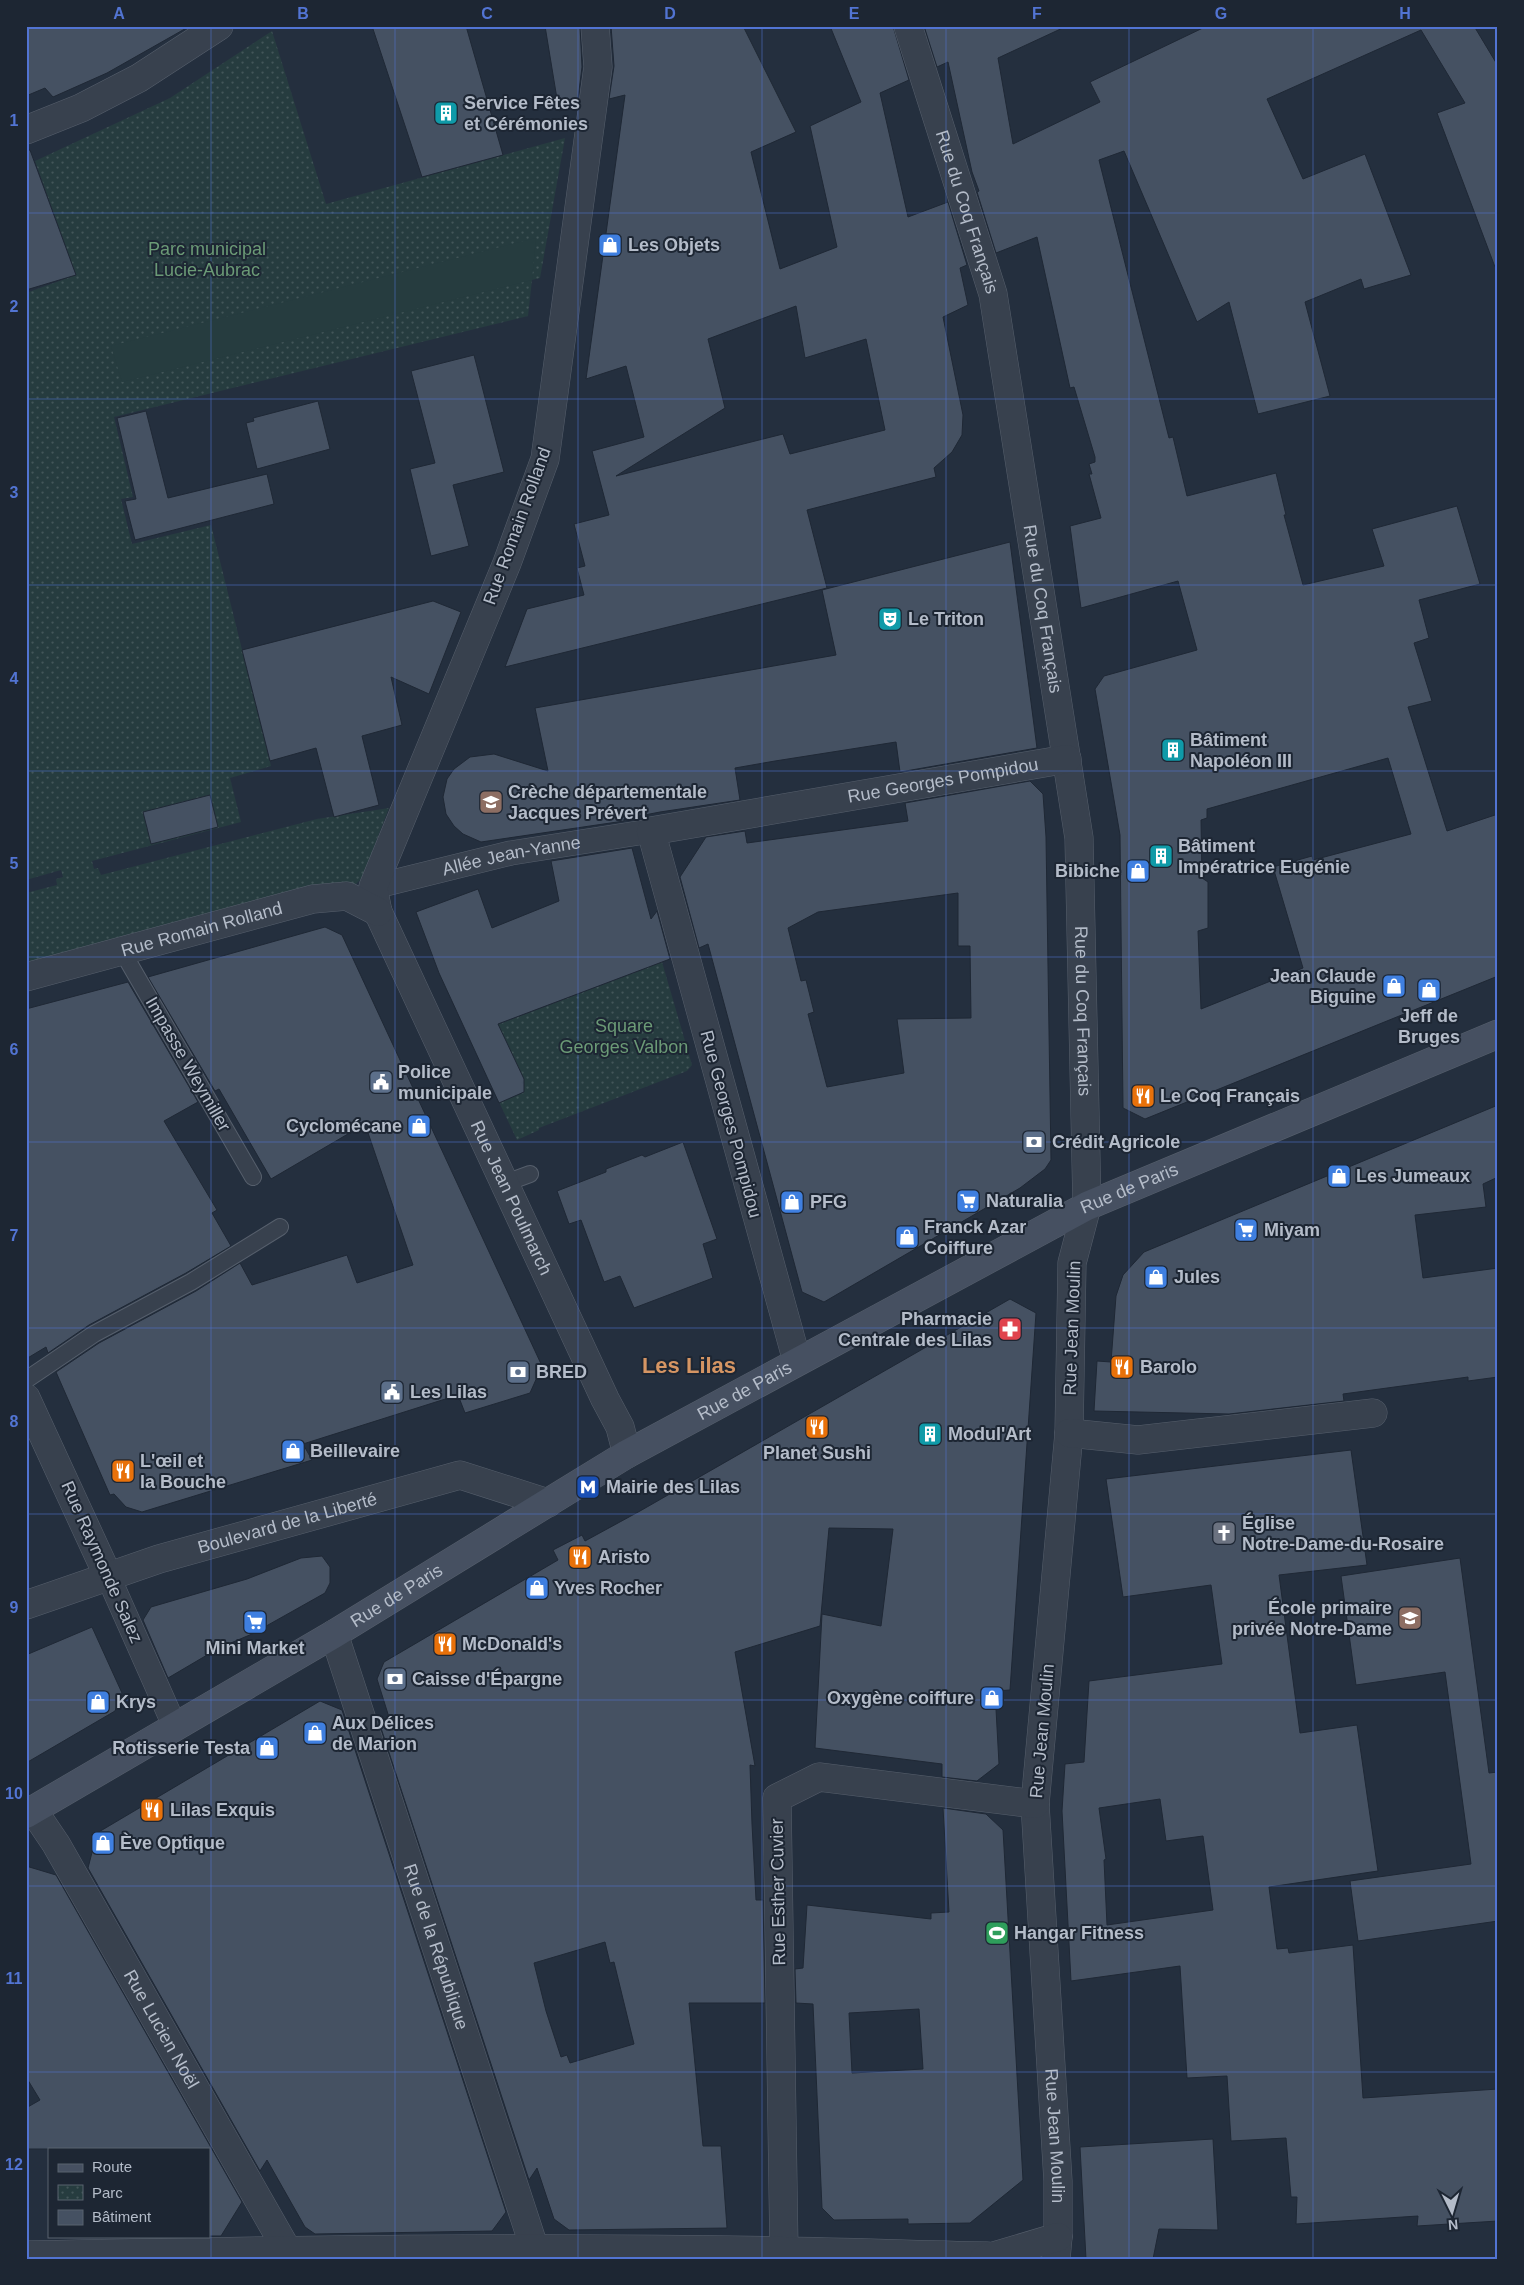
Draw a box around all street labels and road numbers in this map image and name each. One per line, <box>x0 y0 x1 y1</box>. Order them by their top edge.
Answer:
street label: Rue du Coq Français <box>932 128 1002 296</box>
street label: Rue Romain Rolland <box>479 445 555 607</box>
street label: Rue du Coq Français <box>1020 523 1066 695</box>
street label: Rue Georges Pompidou <box>846 754 1040 807</box>
street label: Allée Jean-Yanne <box>440 832 582 880</box>
street label: Rue Romain Rolland <box>119 898 284 961</box>
street label: Rue du Coq Français <box>1071 926 1095 1096</box>
street label: Impasse Weymiller <box>141 993 235 1135</box>
street label: Rue Georges Pompidou <box>696 1028 766 1220</box>
street label: Rue Jean Poulmarch <box>467 1118 556 1278</box>
street label: Rue de Paris <box>1077 1159 1181 1218</box>
street label: Rue Jean Moulin <box>1060 1260 1084 1396</box>
street label: Rue de Paris <box>694 1357 795 1424</box>
street label: Rue Raymonde Salez <box>57 1478 147 1646</box>
street label: Boulevard de la Liberté <box>195 1489 379 1558</box>
street label: Rue de Paris <box>347 1560 446 1631</box>
street label: Rue Jean Moulin <box>1026 1663 1058 1799</box>
street label: Rue Esther Cuvier <box>767 1818 789 1966</box>
street label: Rue de la République <box>400 1861 472 2032</box>
street label: Rue Lucien Noël <box>120 1966 203 2092</box>
street label: Rue Jean Moulin <box>1041 2068 1068 2203</box>

